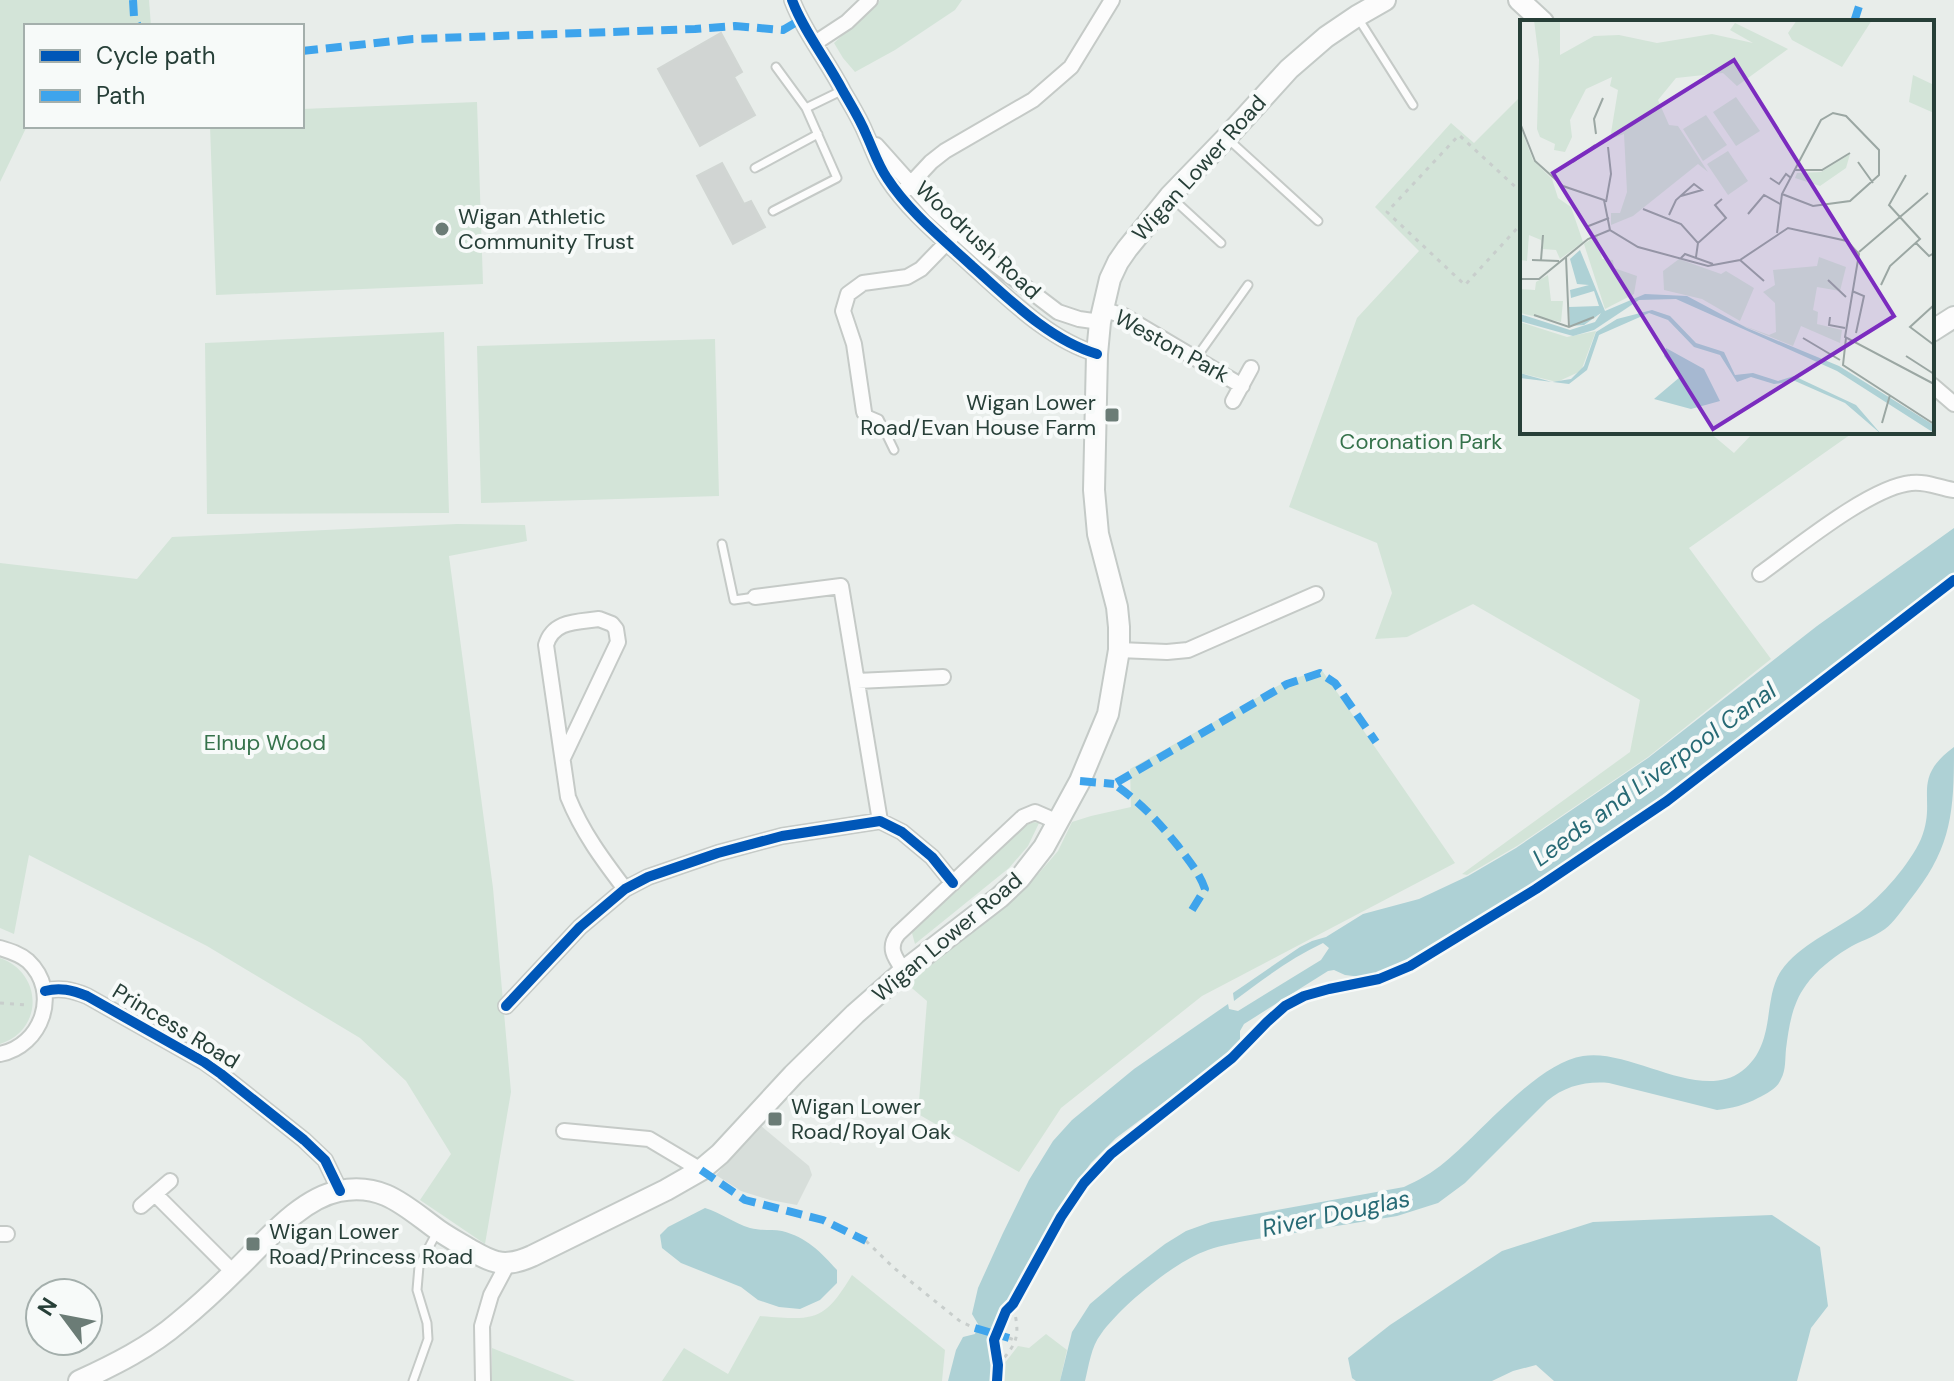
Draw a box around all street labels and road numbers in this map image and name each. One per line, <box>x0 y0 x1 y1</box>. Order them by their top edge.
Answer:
street label: Wigan Lower Road <box>1126 89 1272 247</box>
street label: Woodrush Road <box>909 174 1047 306</box>
street label: Weston Park <box>1110 303 1234 389</box>
street label: Wigan Lower Road <box>866 866 1028 1008</box>
street label: Princess Road <box>107 977 245 1075</box>

